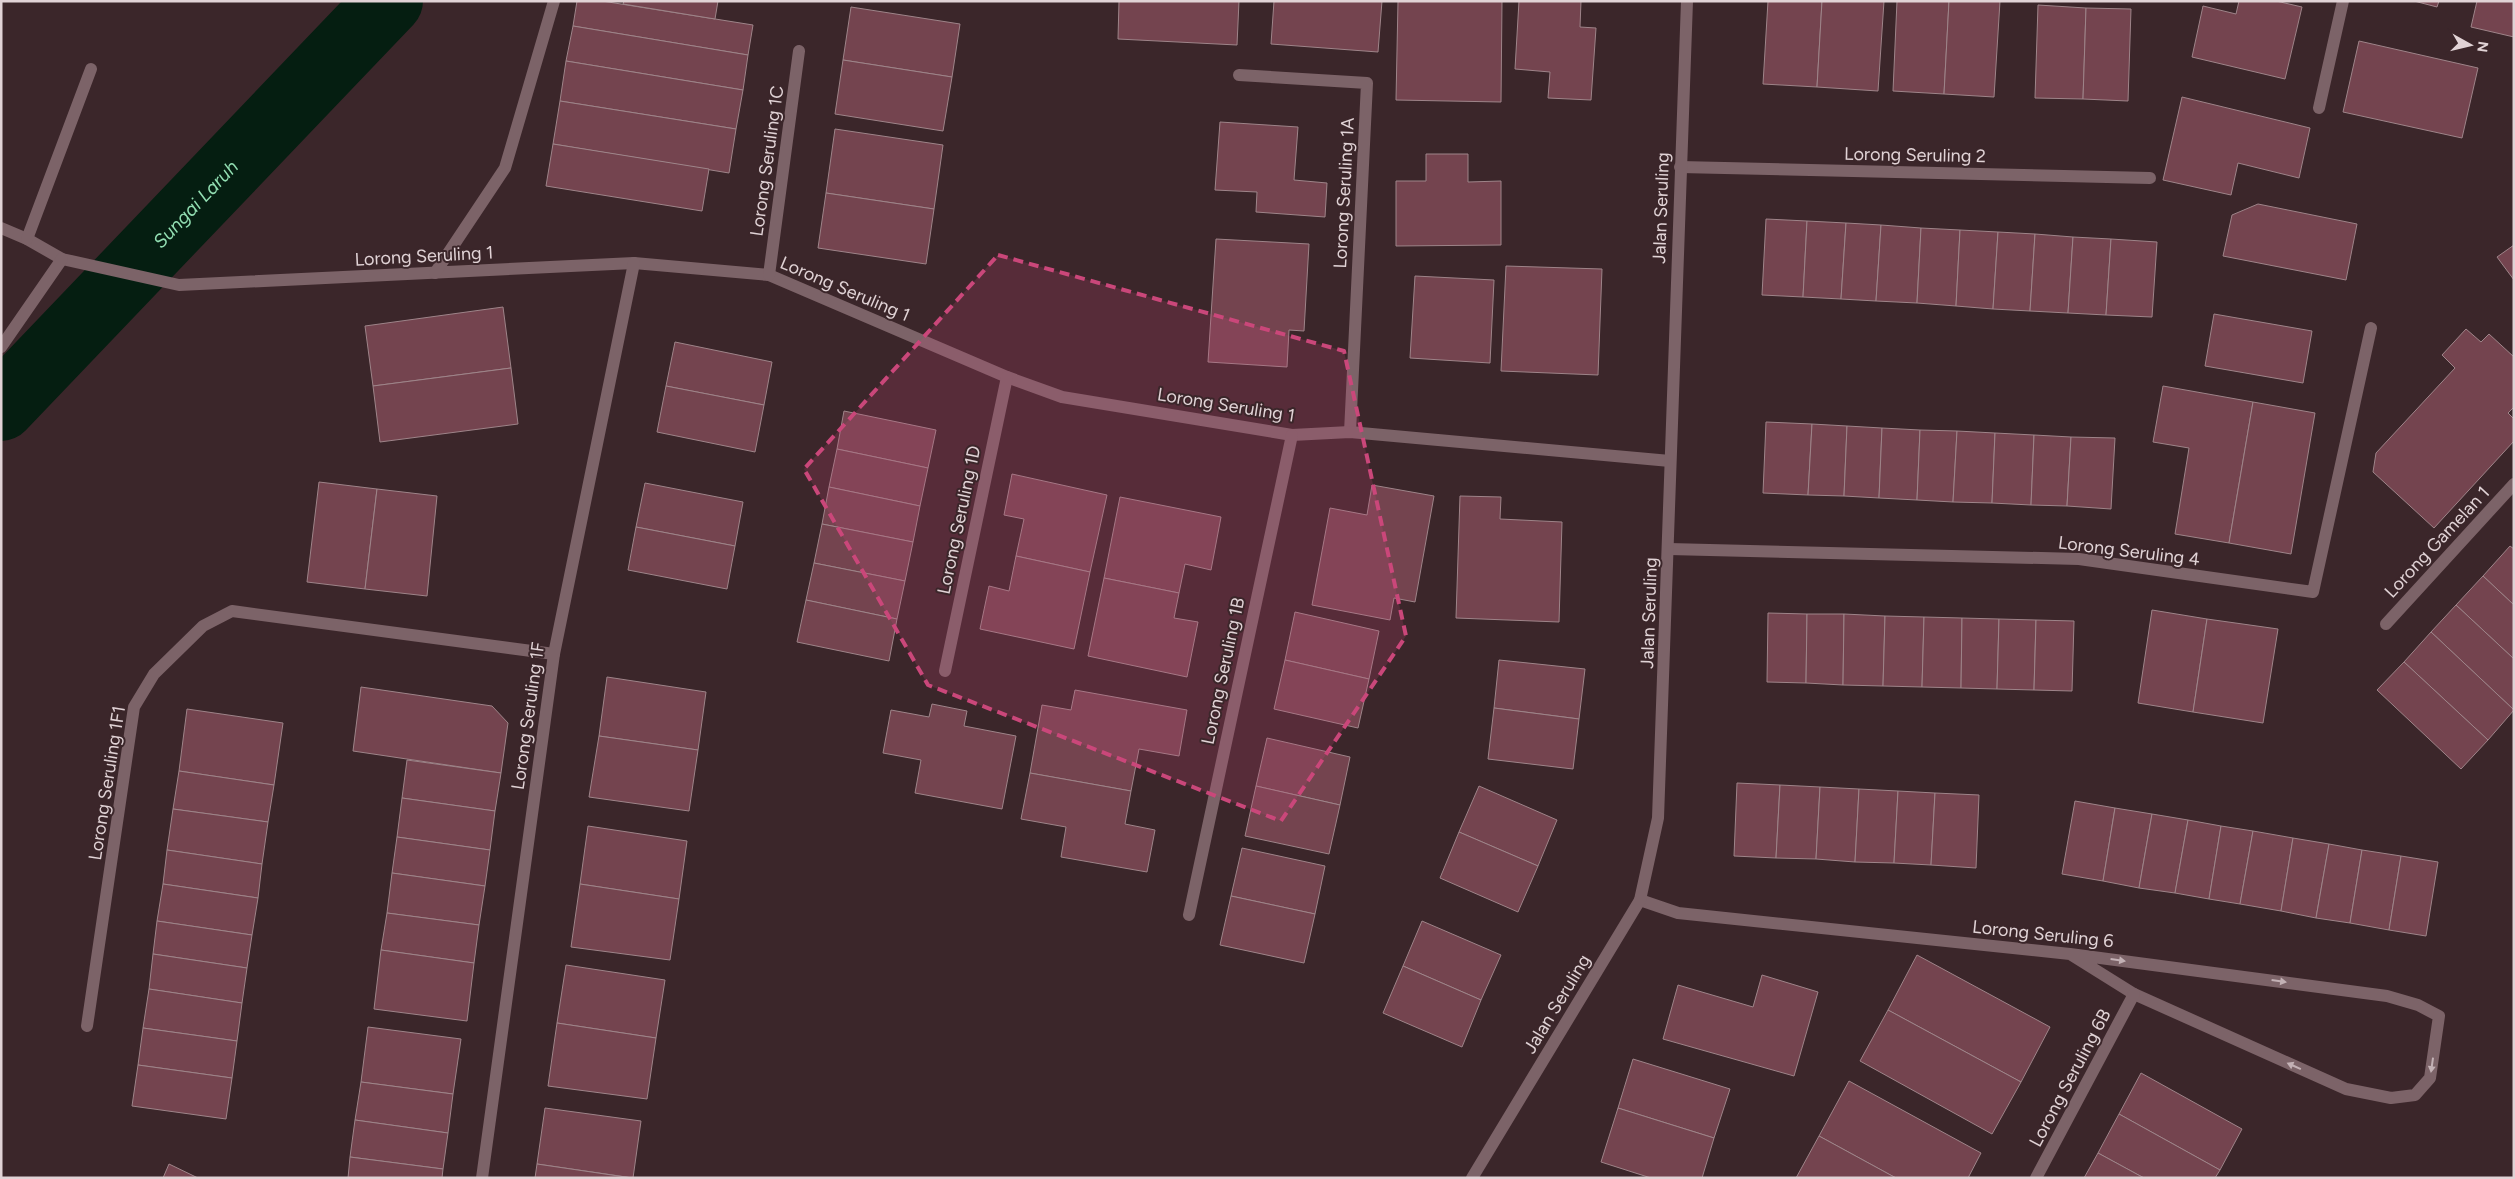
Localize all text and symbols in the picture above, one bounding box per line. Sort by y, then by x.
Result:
north arrow [2445,20,2495,70]
text: N [2473,40,2492,53]
street label: Lorong Seruling 1C [746,84,788,238]
street label: Lorong Seruling 1A [1329,117,1359,269]
street label: Lorong Seruling 2 [1844,143,1986,167]
street label: Jalan Seruling [1648,152,1674,264]
water label: Sungai Laruh [148,155,243,253]
street label: Lorong Seruling 1 [354,241,494,271]
street label: Lorong Seruling 1 [777,252,913,326]
street label: Lorong Seruling 1 [1156,383,1296,427]
street label: Lorong Seruling 1D [933,444,985,596]
street label: Lorong Gamelan 1 [2380,482,2494,602]
street label: Lorong Seruling 4 [2057,531,2201,571]
street label: Jalan Seruling [1636,557,1662,669]
street label: Lorong Seruling 1B [1197,595,1249,747]
street label: Lorong Seruling 1F [507,641,549,791]
street label: Lorong Seruling 1F1 [84,704,130,862]
street label: Lorong Seruling 6 [1971,916,2115,952]
street label: Jalan Seruling [1519,950,1595,1058]
one-way arrow [2110,956,2126,964]
one-way arrow [2271,978,2287,986]
street label: Lorong Seruling 6B [2024,1005,2116,1151]
one-way arrow [2428,1057,2436,1073]
one-way arrow [2287,1061,2301,1069]

